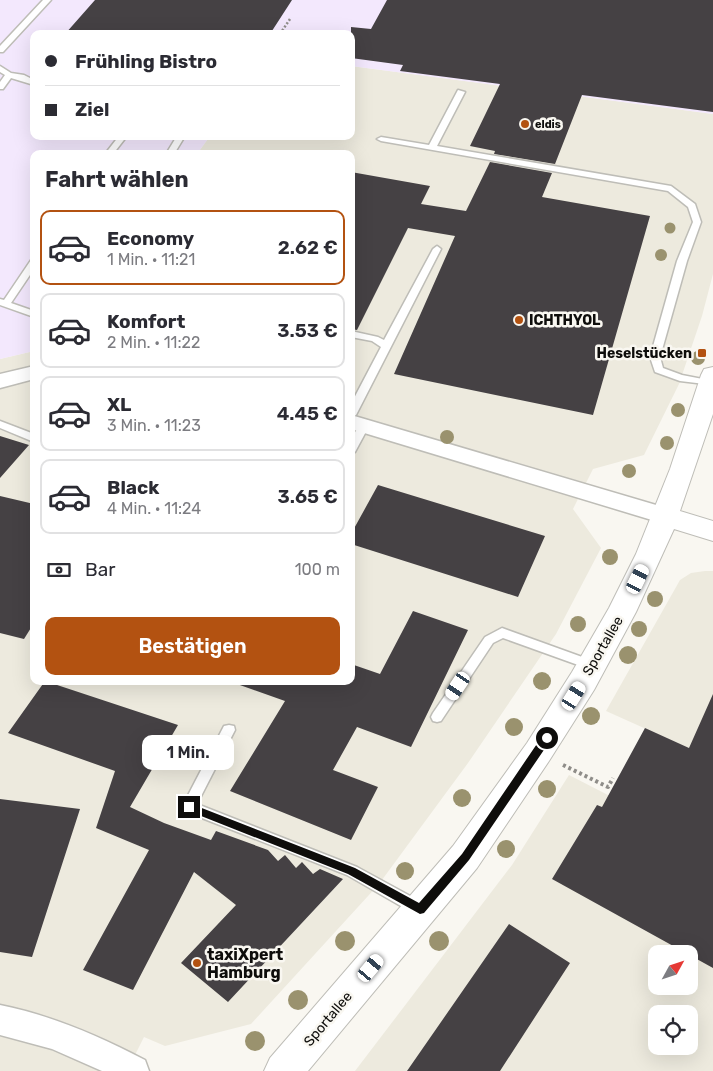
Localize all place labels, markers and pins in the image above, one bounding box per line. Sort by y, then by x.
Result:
marker: eldis [519,118,531,130]
place label: eldis [535,118,561,131]
place label: ICHTHYOL [529,312,601,329]
marker: ICHTHYOL [513,314,525,326]
place label: Heselstücken [597,345,692,362]
marker: Heselstücken [696,347,708,359]
place label: taxiXpert Hamburg [207,945,284,982]
marker: taxiXpert Hamburg [191,957,203,969]

